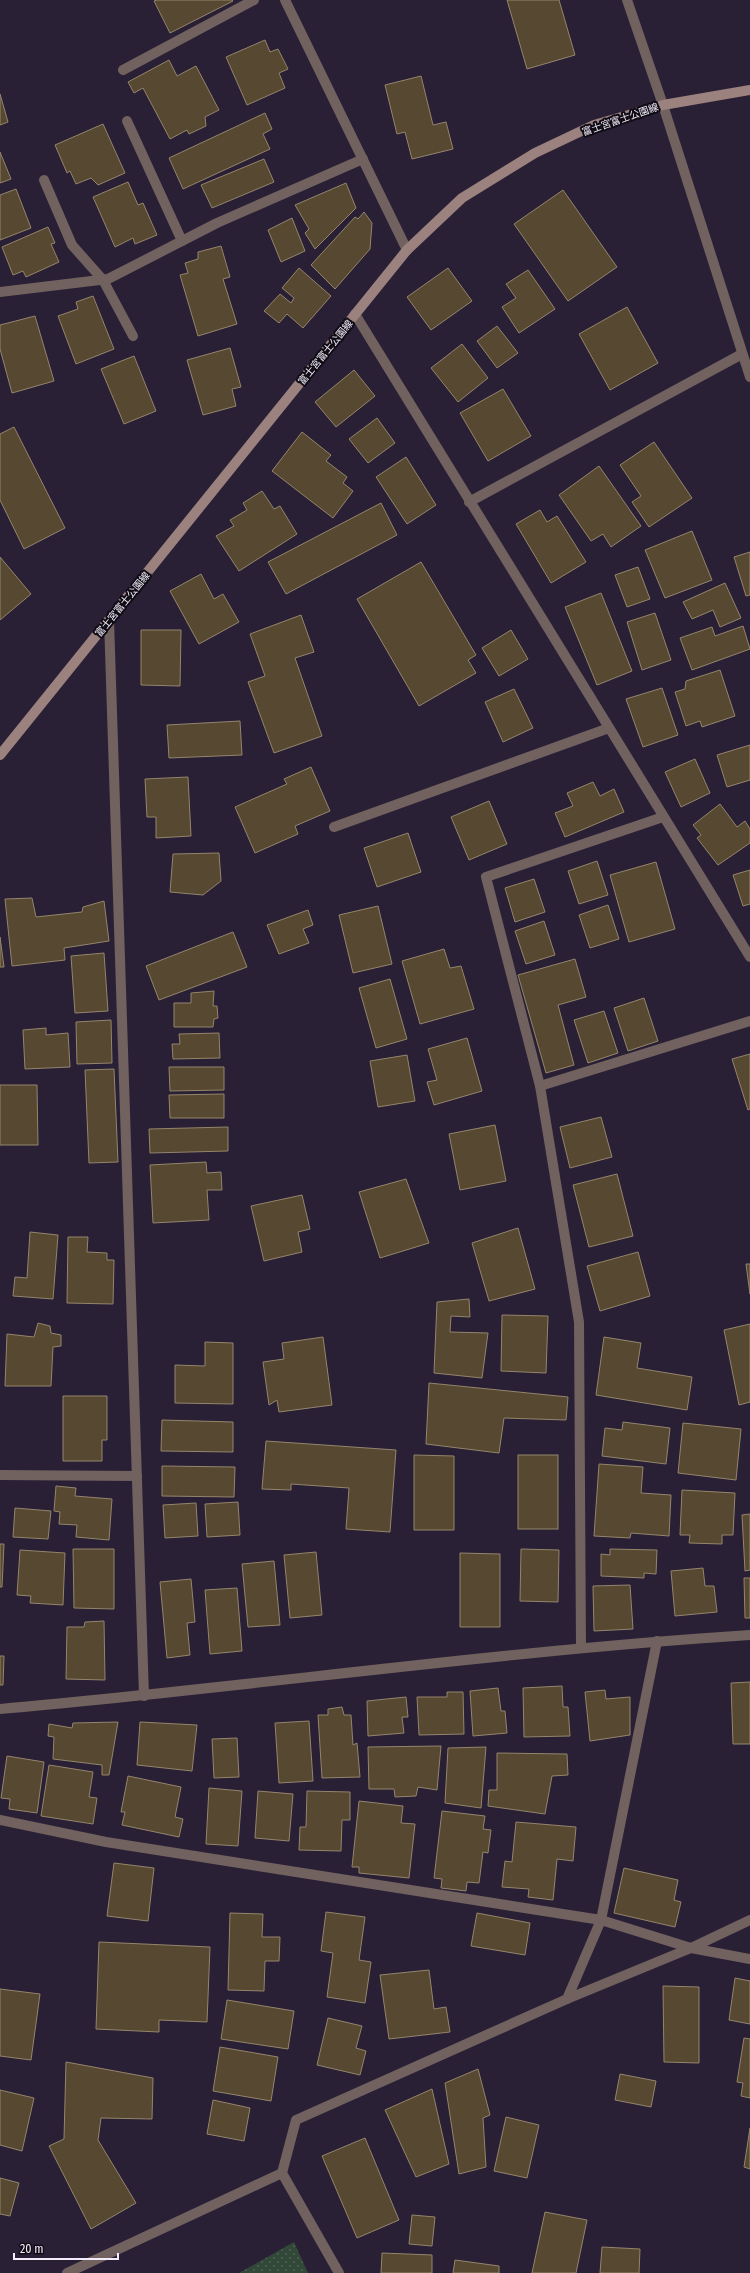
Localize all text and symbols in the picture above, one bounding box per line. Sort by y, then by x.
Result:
street label: 富士宮富士公園線 [581,101,660,139]
street label: 富士宮富士公園線 [296,318,356,387]
street label: 富士宮富士公園線 [93,570,153,639]
scale bar [14,2235,118,2261]
text: 20 m [20,2242,44,2256]

